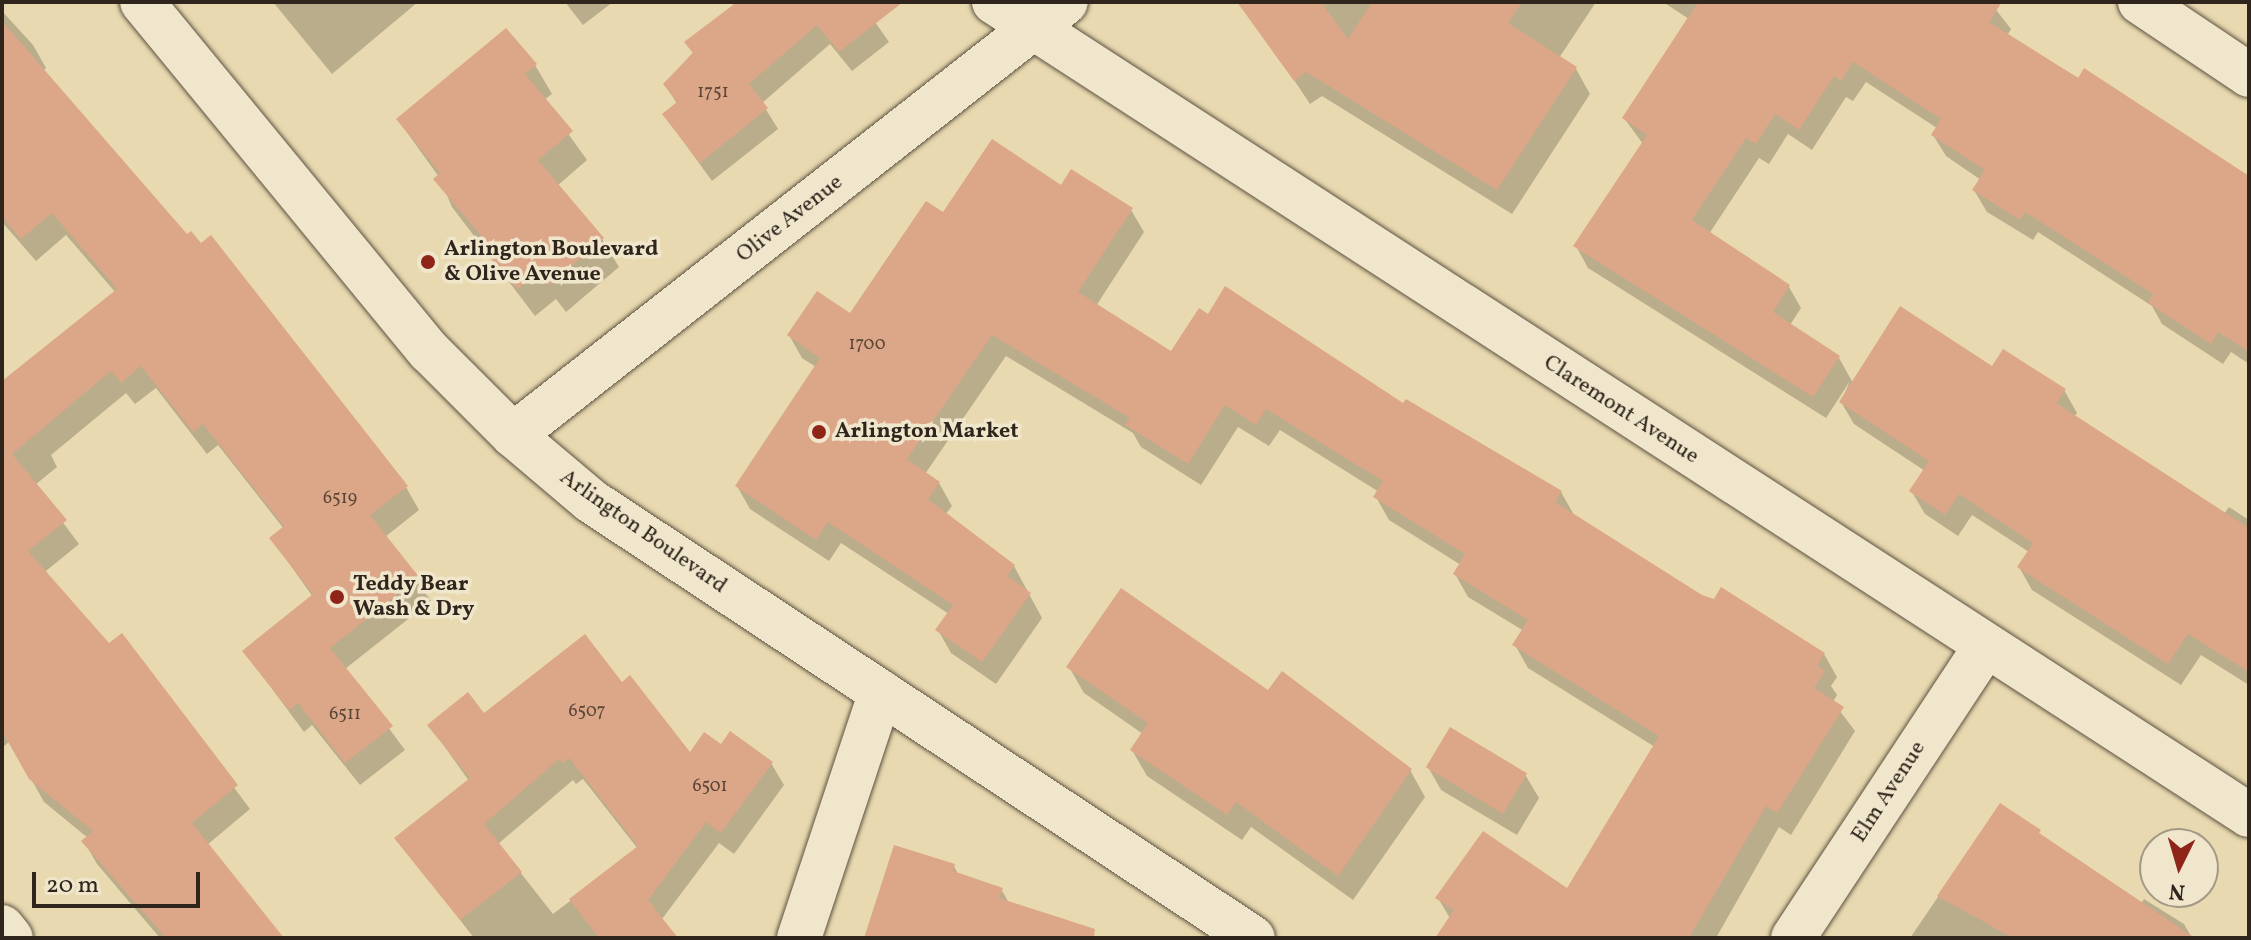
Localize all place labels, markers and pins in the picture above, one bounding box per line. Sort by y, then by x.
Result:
place label: Arlington Boulevard & Olive Avenue [444,236,658,288]
marker: Arlington Boulevard & Olive Avenue [419,253,437,271]
place label: Arlington Market [835,419,1019,445]
marker: Arlington Market [810,423,828,441]
place label: Teddy Bear Wash & Dry [353,571,474,622]
marker: Teddy Bear Wash & Dry [328,588,346,606]

